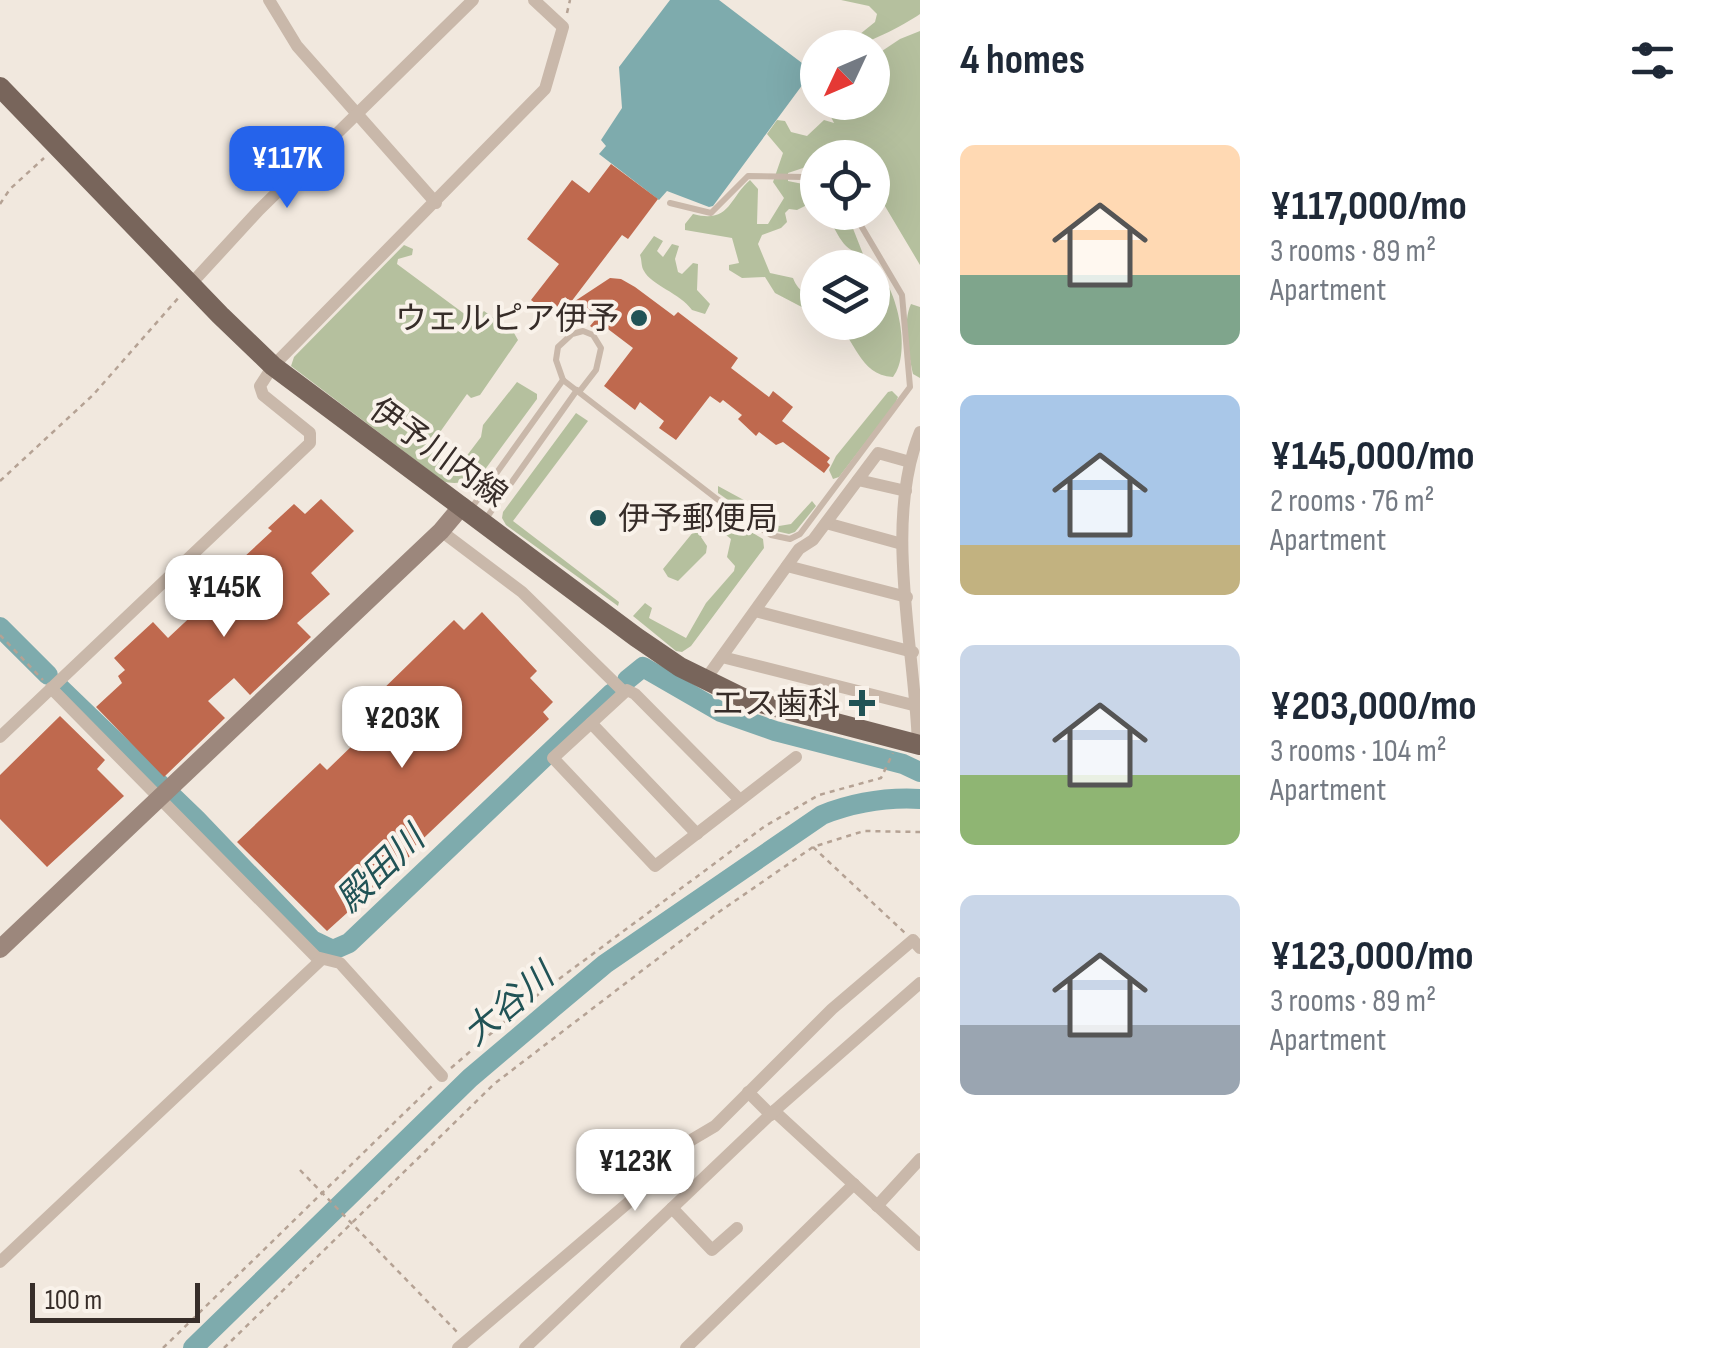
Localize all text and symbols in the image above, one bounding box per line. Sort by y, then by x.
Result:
north arrow [800,30,890,120]
map controls [800,30,890,340]
icon: filters [1625,33,1680,88]
text: 4 homes [960,35,1085,86]
pin: ¥117K [217,126,357,211]
text: ¥117K [251,139,323,178]
button: locate [800,140,890,230]
text: ¥117,000/mo [1270,181,1467,232]
icon: home [1040,185,1160,305]
text: 3 rooms · 89 m² [1270,232,1436,271]
button: layers [800,250,890,340]
text: Apartment [1270,271,1386,310]
place label: ウェルピア伊予 [395,300,619,339]
marker: ウェルピア伊予 [628,307,650,329]
street label: 伊予川内線 [362,390,514,516]
text: ¥145,000/mo [1270,431,1475,482]
icon: home [1040,435,1160,555]
text: 2 rooms · 76 m² [1270,482,1434,521]
place label: 伊予郵便局 [618,500,778,539]
marker: 伊予郵便局 [587,507,609,529]
text: Apartment [1270,521,1386,560]
pin: ¥145K [154,555,294,640]
text: ¥145K [187,568,261,607]
text: ¥203,000/mo [1270,681,1477,732]
place label: エス歯科 [712,685,840,724]
icon: home [1040,685,1160,805]
pin: ¥203K [332,686,472,771]
marker: エス歯科 [849,690,875,716]
text: ¥203K [364,699,440,738]
text: 3 rooms · 104 m² [1270,732,1447,771]
text: Apartment [1270,771,1386,810]
water label: 殿田川 [328,815,437,922]
text: ¥123,000/mo [1270,931,1474,982]
icon: home [1040,935,1160,1055]
water label: 大谷川 [455,952,566,1055]
text: 3 rooms · 89 m² [1270,982,1436,1021]
text: Apartment [1270,1021,1386,1060]
pin: ¥123K [565,1129,705,1214]
text: ¥123K [598,1142,672,1181]
scale bar [30,1278,200,1322]
text: 100 m [45,1284,102,1317]

